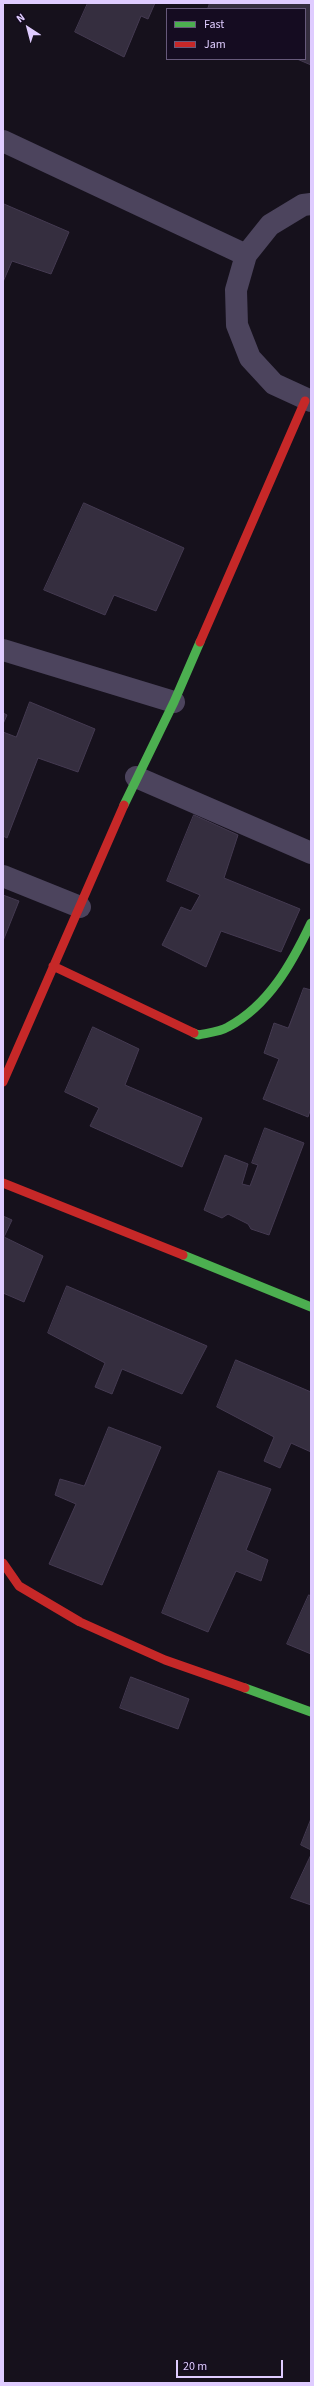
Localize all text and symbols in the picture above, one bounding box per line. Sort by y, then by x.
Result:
north arrow [8,8,48,48]
legend [166,8,306,60]
text: N [13,10,28,26]
text: Fast [204,16,224,33]
text: Jam [204,36,226,53]
scale bar [178,2352,285,2378]
text: 20 m [183,2358,207,2375]

